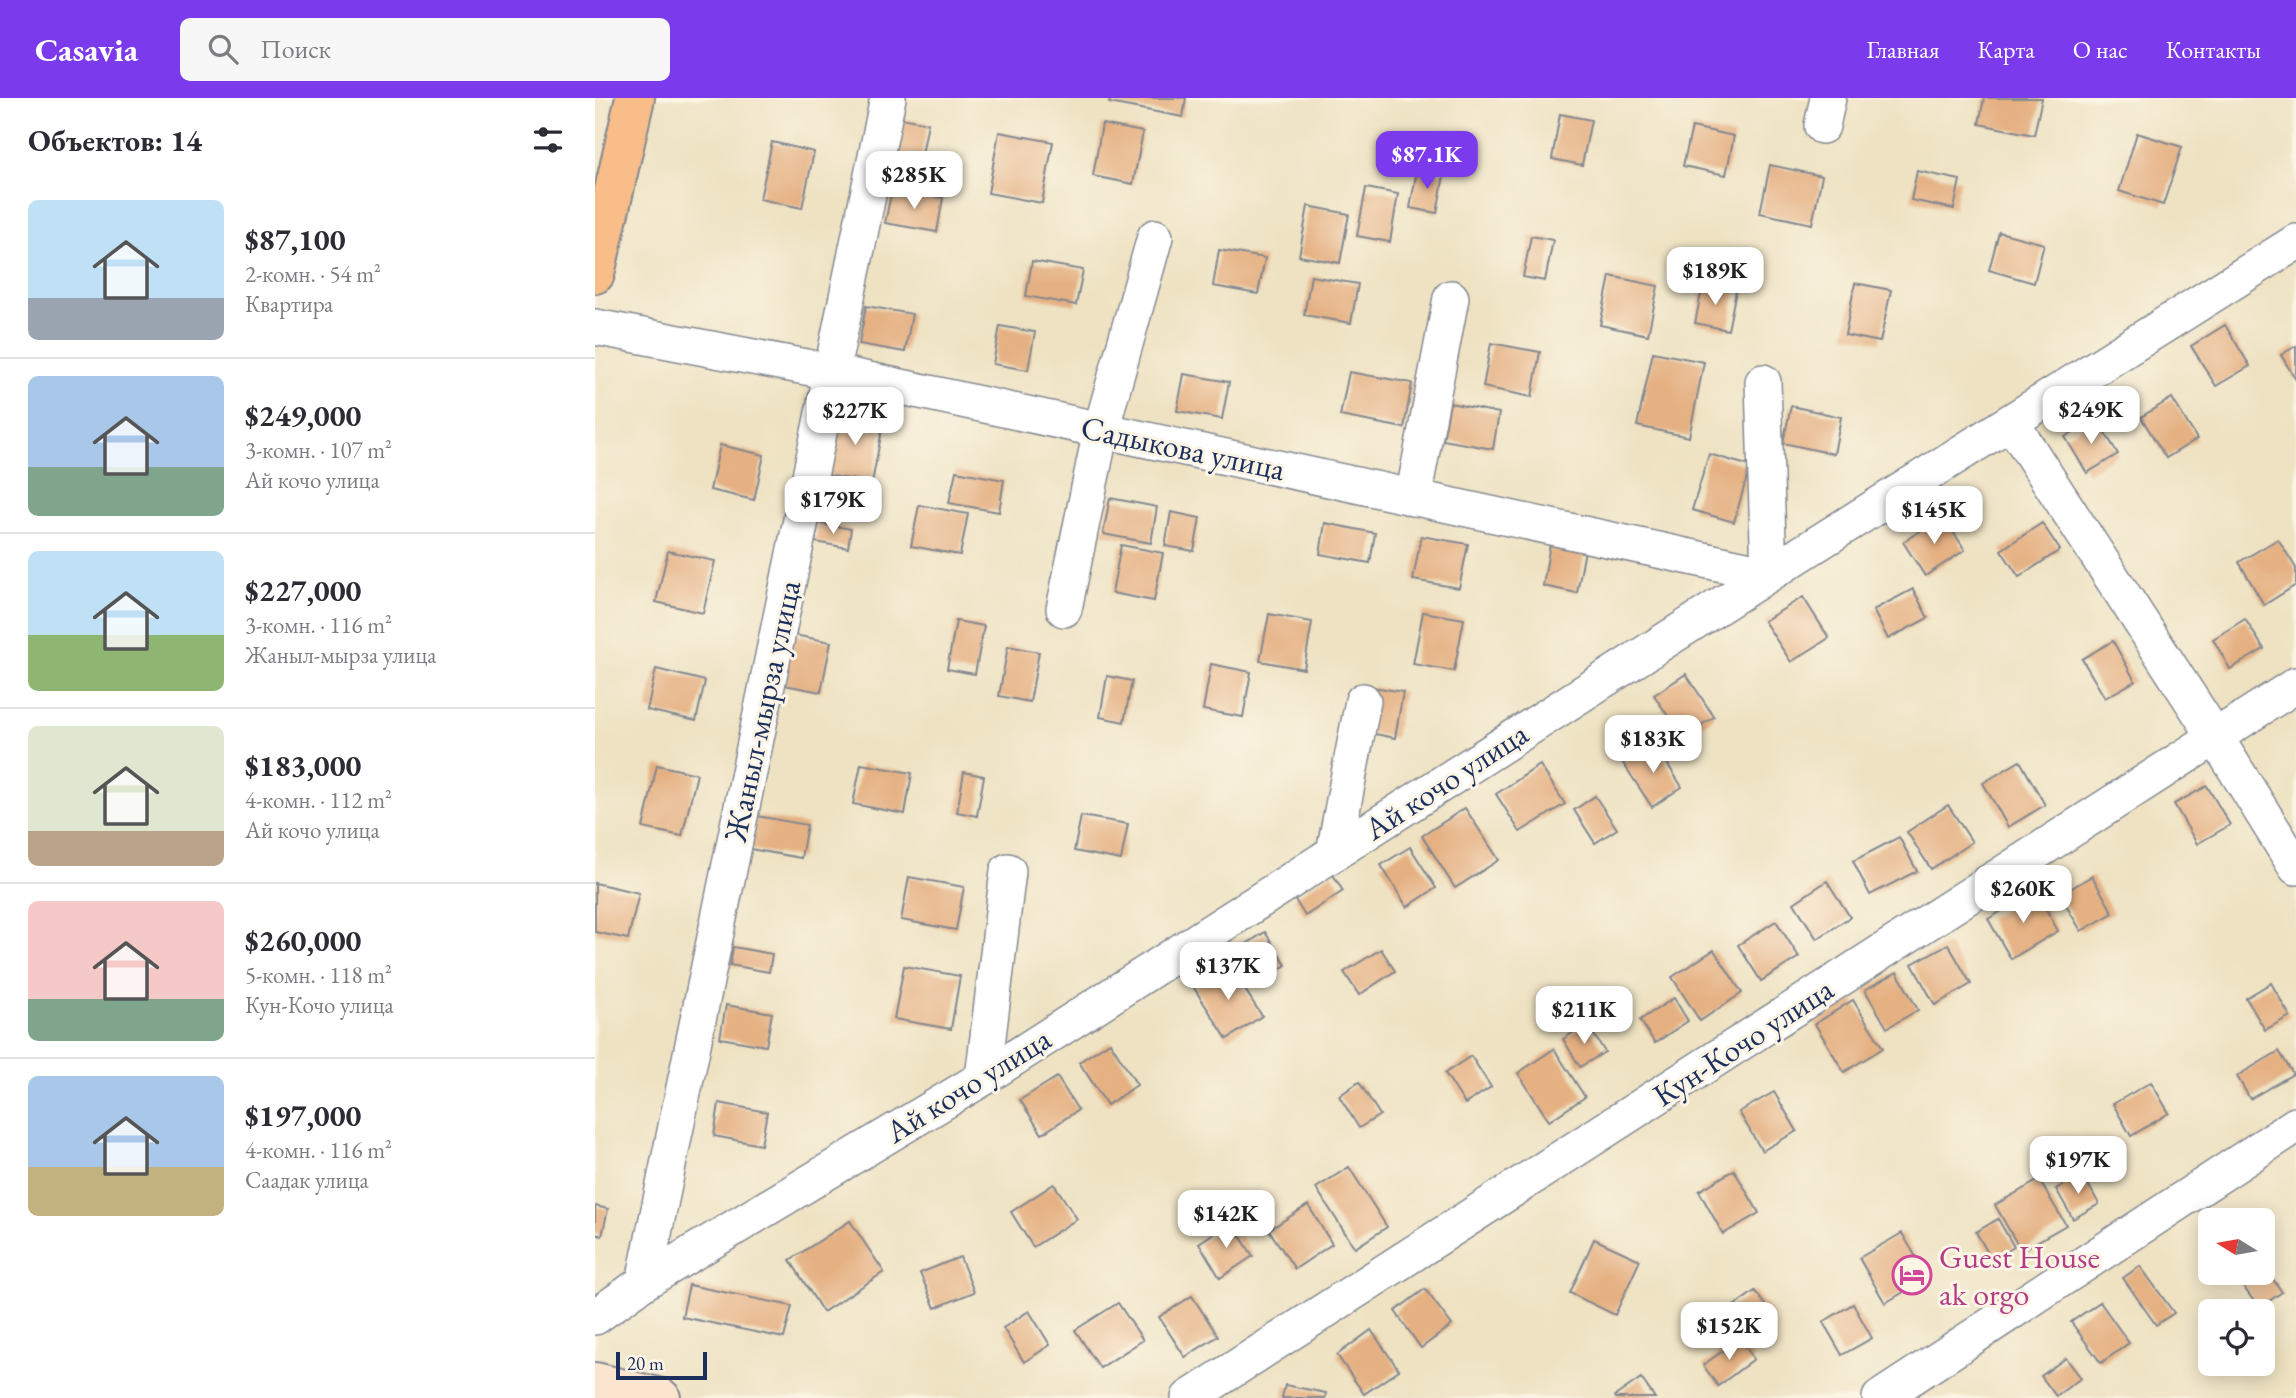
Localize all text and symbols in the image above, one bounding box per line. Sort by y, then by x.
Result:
search box [180,18,670,81]
text: Casavia [35,28,138,71]
icon: search [204,30,242,68]
text: Поиск [260,32,331,66]
text: Главная [1866,34,1940,65]
text: Карта [1978,34,2035,65]
text: О нас [2073,34,2128,65]
text: Контакты [2166,34,2261,65]
text: Объектов: 14 [28,121,202,160]
icon: filters [529,121,567,159]
pin: $87.1K [1370,132,1484,191]
text: $87.1K [1392,139,1462,169]
pin: $285K [865,152,963,211]
text: $285K [882,159,946,189]
text: $87,100 [245,220,346,259]
icon: home [84,228,168,312]
pin: $189K [1666,248,1764,307]
text: $189K [1683,255,1747,285]
text: 2-комн. · 54 m² [245,259,381,289]
text: Квартира [245,289,333,319]
pin: $249K [2042,386,2140,446]
pin: $227K [806,388,904,447]
text: $249K [2059,394,2123,424]
text: $227K [823,395,887,425]
text: $249,000 [245,396,361,435]
icon: home [84,404,168,488]
street label: Садыкова улица [1077,406,1289,490]
text: 3-комн. · 107 m² [245,435,392,465]
text: Ай кочо улица [245,465,380,495]
pin: $179K [784,476,882,536]
text: $179K [801,484,865,514]
pin: $145K [1885,486,1983,546]
text: $145K [1902,494,1966,524]
text: $227,000 [245,571,361,610]
street label: Жаныл-мырза улица [714,576,810,847]
icon: home [84,579,168,663]
text: 3-комн. · 116 m² [245,610,392,640]
text: Жаныл-мырза улица [245,640,436,670]
street label: Ай кочо улица [1355,712,1536,850]
pin: $183K [1604,716,1702,775]
text: $183K [1621,723,1685,753]
text: $183,000 [245,746,361,785]
icon: home [84,754,168,838]
text: 4-комн. · 112 m² [245,785,392,815]
text: Ай кочо улица [245,815,380,845]
pin: $260K [1974,866,2072,925]
text: $260K [1991,873,2055,903]
text: $260,000 [245,921,361,960]
icon: home [84,929,168,1013]
pin: $137K [1179,942,1277,1002]
text: $137K [1196,950,1260,980]
text: 5-комн. · 118 m² [245,960,392,990]
street label: Кун-Кочо улица [1645,968,1841,1116]
pin: $211K [1535,986,1633,1046]
text: Кун-Кочо улица [245,990,394,1020]
text: $211K [1552,994,1616,1024]
street label: Ай кочо улица [877,1017,1059,1153]
text: $197,000 [245,1096,361,1135]
icon: home [84,1104,168,1188]
text: 4-комн. · 116 m² [245,1135,392,1165]
pin: $197K [2029,1136,2127,1196]
text: $197K [2046,1144,2110,1174]
text: Саадак улица [245,1165,369,1195]
pin: $142K [1177,1190,1275,1250]
text: $142K [1194,1198,1258,1228]
north arrow [2198,1208,2275,1284]
map controls [2198,1208,2275,1376]
place label: Guest House ak orgo [1939,1236,2100,1315]
hotel icon: Guest House ak orgo [1891,1254,1933,1296]
button: locate [2198,1299,2275,1376]
pin: $152K [1680,1302,1778,1362]
text: $152K [1697,1310,1761,1340]
scale bar [616,1349,707,1381]
text: 20 m [627,1351,664,1376]

